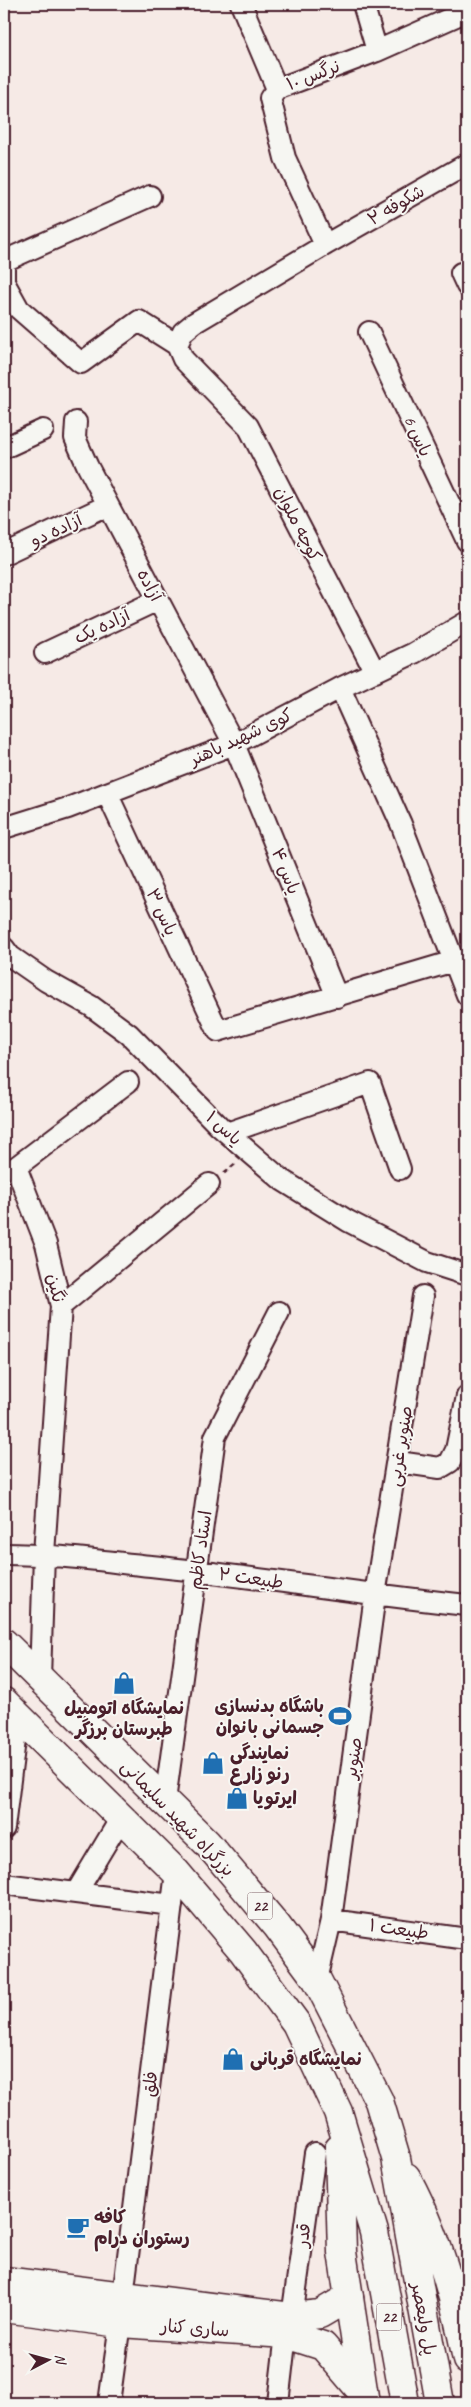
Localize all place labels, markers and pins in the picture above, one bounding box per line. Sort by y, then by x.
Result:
shop icon: نمایشگاه اتومبیل طبرستان برزگر [111,1670,137,1696]
place label: باشگاه بدنسازی جسمانی بانوان [214,1695,324,1739]
place label: نمایشگاه اتومبیل طبرستان برزگر [64,1697,184,1740]
sports icon: باشگاه بدنسازی جسمانی بانوان [327,1703,353,1729]
place label: نمایندگی رنو زارع [230,1742,290,1786]
shop icon: نمایندگی رنو زارع [200,1750,226,1776]
shop icon: ایرتویا [224,1785,250,1811]
place label: ایرتویا [253,1787,297,1810]
shop icon: نمایشگاه قربانی [220,2046,246,2072]
place label: نمایشگاه قربانی [250,2048,362,2071]
place label: کافه رستوران درام [94,2206,190,2252]
cafe icon: کافه رستوران درام [65,2214,91,2240]

